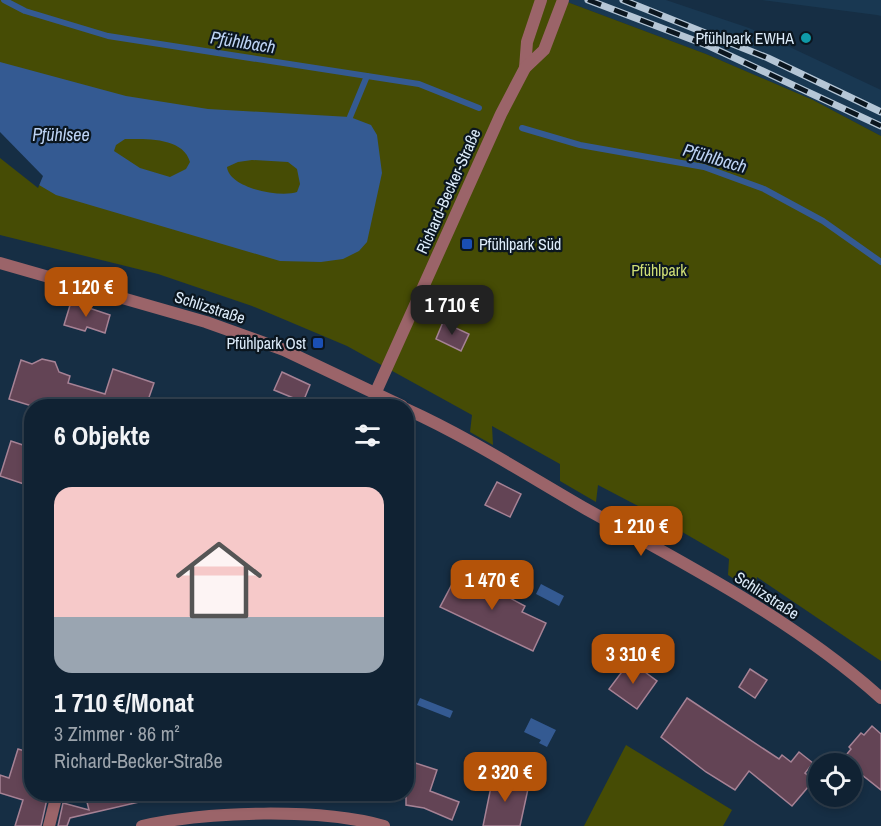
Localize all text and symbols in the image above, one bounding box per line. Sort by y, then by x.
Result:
water label: Pfühlbach [209,25,277,59]
place label: Pfühlpark EWHA [696,27,794,49]
marker: Pfühlpark EWHA [799,31,813,45]
water label: Pfühlsee [32,122,90,147]
street label: Richard-Becker-Straße [411,125,485,257]
water label: Pfühlbach [680,137,750,179]
place label: Pfühlpark Süd [479,233,561,255]
marker: Pfühlpark Süd [460,237,474,251]
park label: Pfühlpark [631,259,687,281]
pin: 1 120 € [31,267,141,318]
text: 1 120 € [59,273,113,300]
street label: Schlizstraße [172,285,248,329]
pin: 1 710 € [397,285,507,336]
text: 1 710 € [425,291,479,318]
place label: Pfühlpark Ost [227,332,306,354]
marker: Pfühlpark Ost [311,336,325,350]
text: 6 Objekte [54,418,150,453]
icon: filters [351,419,384,452]
pin: 1 210 € [586,506,696,557]
text: 1 210 € [614,512,668,539]
icon: home [165,526,273,634]
pin: 1 470 € [437,560,547,611]
text: 1 470 € [465,566,519,593]
street label: Schlizstraße [730,566,804,624]
pin: 3 310 € [578,634,688,685]
text: 3 310 € [606,640,660,667]
text: 1 710 €/Monat [54,685,194,720]
text: 3 Zimmer · 86 m² [54,720,180,747]
text: Richard-Becker-Straße [54,747,223,774]
pin: 2 320 € [450,752,560,803]
map controls [808,753,862,807]
button: locate [808,753,862,807]
text: 2 320 € [478,758,532,785]

